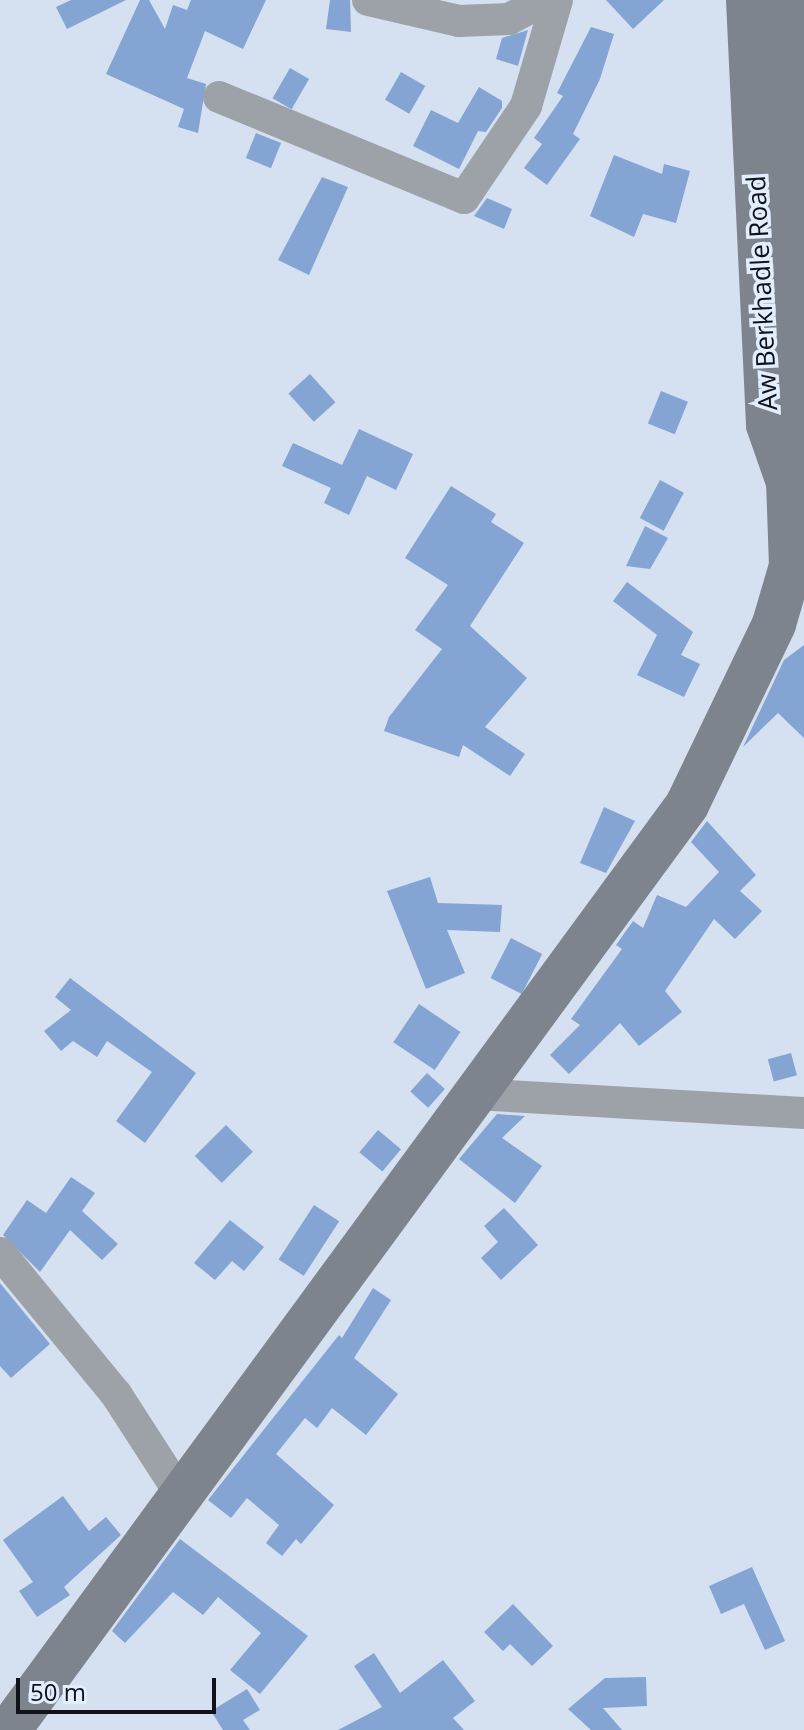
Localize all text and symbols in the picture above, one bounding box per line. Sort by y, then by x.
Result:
street label: Aw Berkhadle Road [740,175,784,411]
scale bar [20,1662,220,1712]
text: 50 m [30,1675,86,1708]

